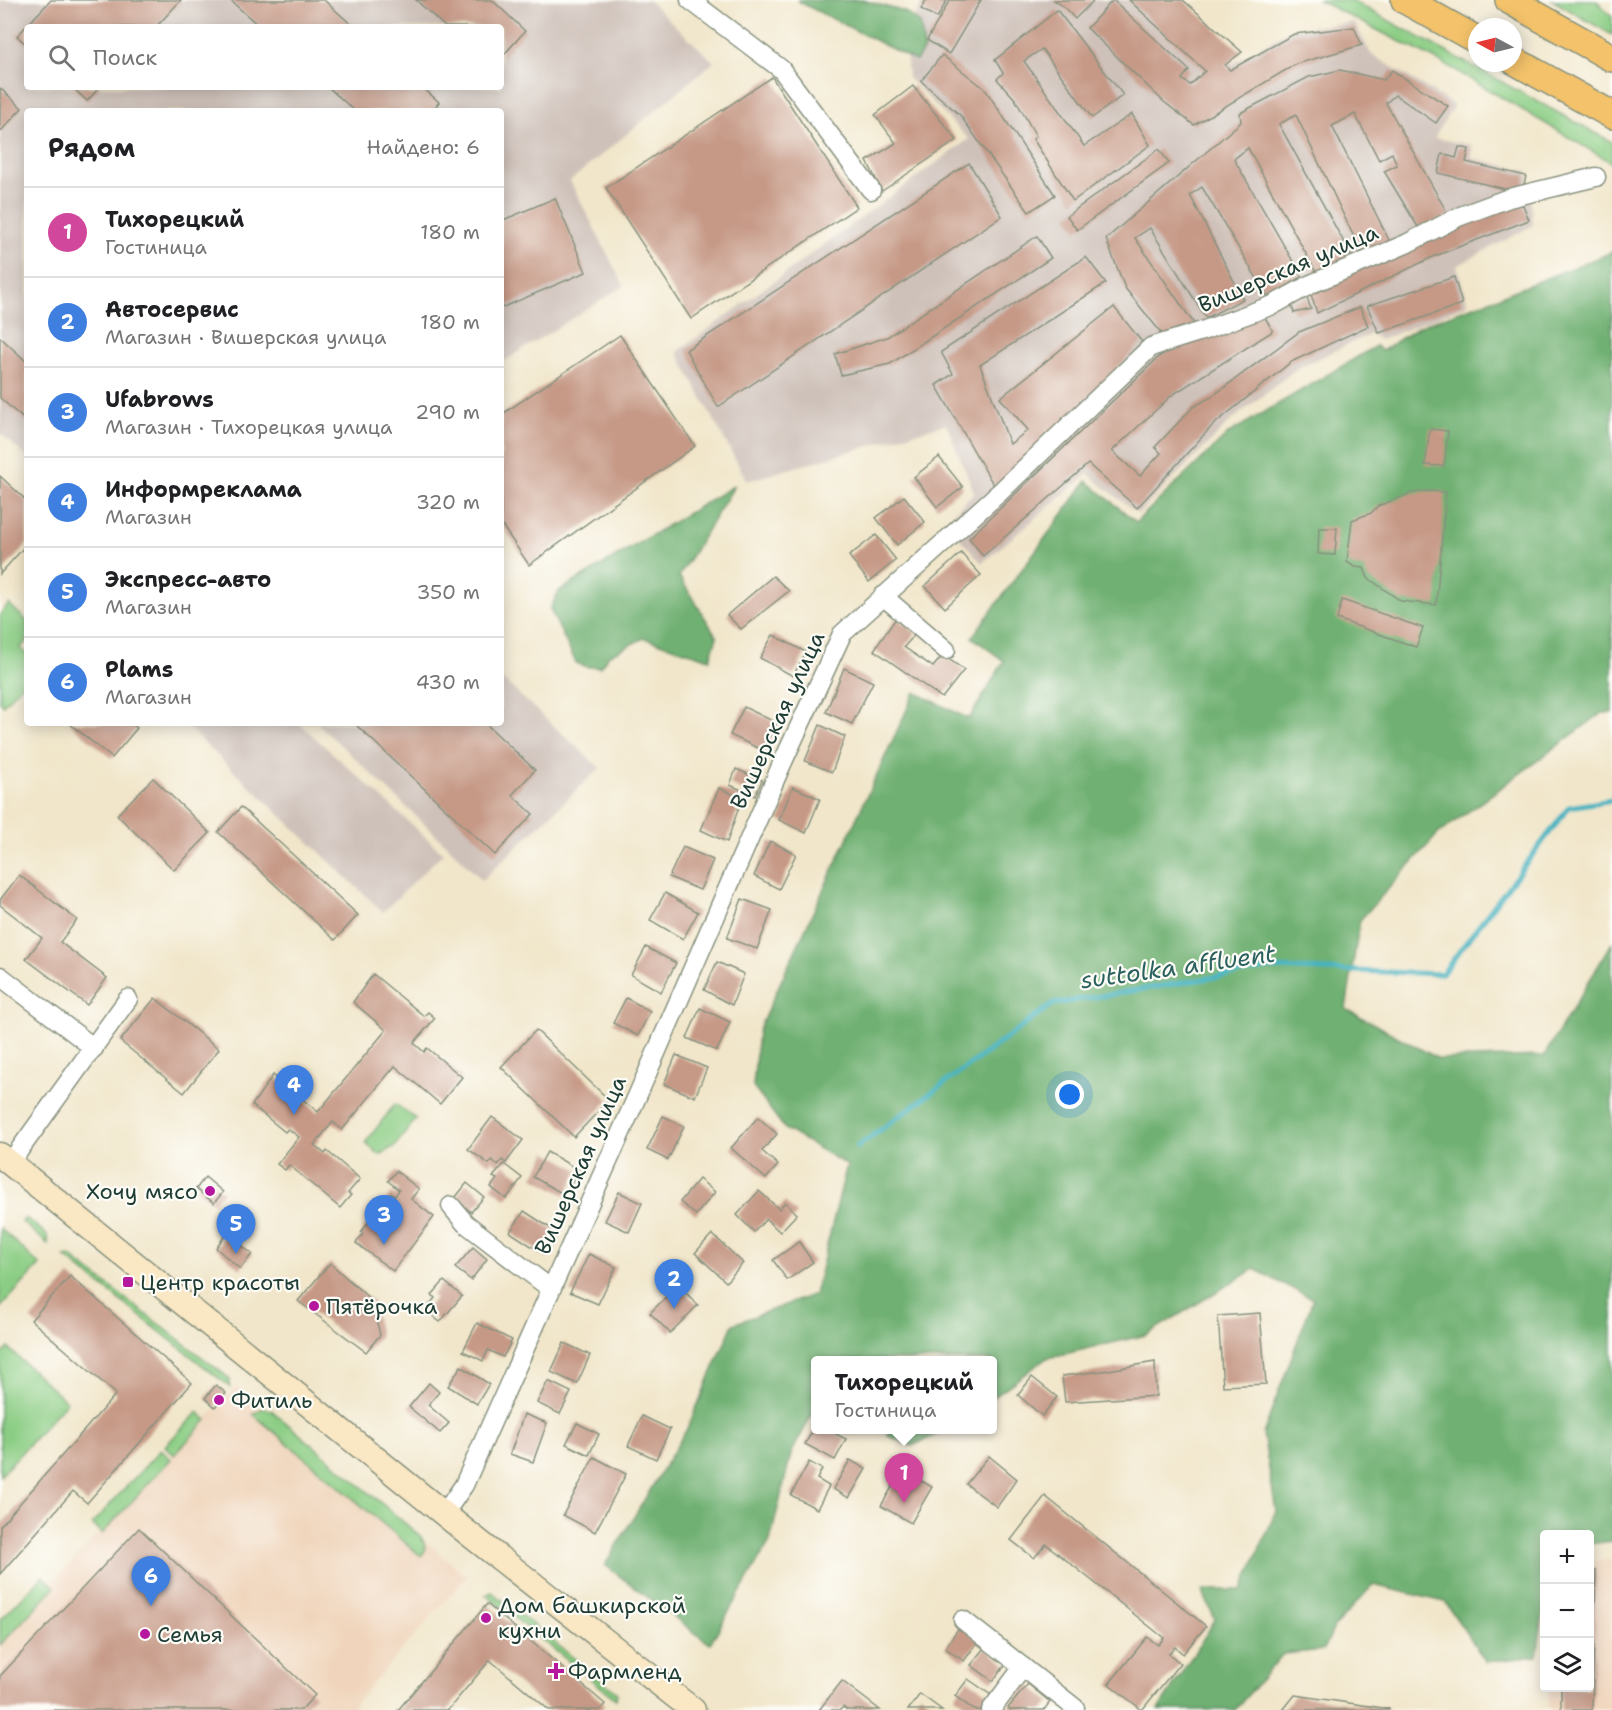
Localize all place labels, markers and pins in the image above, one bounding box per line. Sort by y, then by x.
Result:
pin: 4 [274,1066,314,1115]
place label: Хочу мясо [86,1177,198,1206]
marker: Хочу мясо [203,1184,217,1198]
pin: 3 [364,1196,404,1245]
pin: 5 [216,1204,256,1254]
pin: 2 [654,1260,694,1309]
place label: Центр красоты [140,1268,300,1297]
marker: Центр красоты [121,1275,135,1289]
place label: Пятёрочка [326,1292,438,1321]
marker: Пятёрочка [307,1299,321,1313]
place label: Фитиль [231,1386,312,1415]
marker: Фитиль [212,1393,226,1407]
pin: 1 [884,1454,924,1503]
pin: 6 [132,1556,170,1606]
place label: Дом башкирской кухни [498,1591,686,1645]
marker: Дом башкирской кухни [479,1611,493,1625]
place label: Семья [157,1620,223,1649]
marker: Семья [138,1627,152,1641]
place label: Фармленд [568,1657,682,1686]
marker: Фармленд [549,1664,563,1678]

